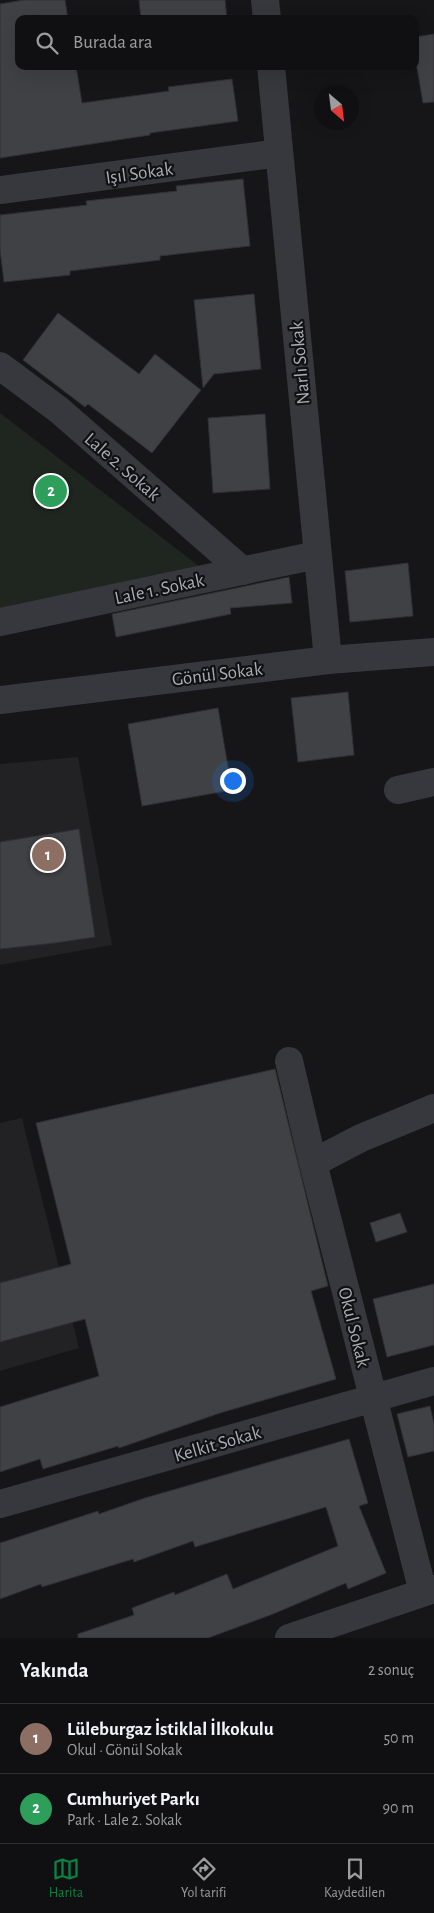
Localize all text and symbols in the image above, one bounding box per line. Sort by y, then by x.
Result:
search box [15,15,419,70]
icon: search [33,29,61,57]
text: Burada ara [73,33,152,52]
north arrow [314,85,359,130]
street label: Işıl Sokak [104,159,174,188]
street label: Narlı Sokak [287,320,314,405]
street label: Lale 2. Sokak [81,429,164,505]
pin: 2 [35,472,67,510]
street label: Lale 1. Sokak [113,571,206,608]
street label: Gönül Sokak [171,659,264,689]
your location [220,768,246,794]
pin: 1 [32,836,64,874]
street label: Okul Sokak [334,1285,373,1370]
street label: Kelkit Sokak [172,1423,263,1466]
text: Yakında [20,1660,89,1681]
text: 2 sonuç [368,1662,414,1678]
text: Lüleburgaz İstiklal İlkokulu [67,1720,274,1739]
text: 1 [33,1730,39,1746]
text: 50 m [383,1730,414,1746]
text: Okul · Gönül Sokak [67,1742,182,1758]
text: Cumhuriyet Parkı [67,1790,200,1809]
text: 2 [32,1800,40,1816]
text: 90 m [383,1800,414,1816]
text: Park · Lale 2. Sokak [67,1812,182,1828]
tab: Harita [49,1855,83,1902]
tab: Yol tarifi [181,1855,226,1902]
tab: Kaydedilen [324,1855,385,1902]

